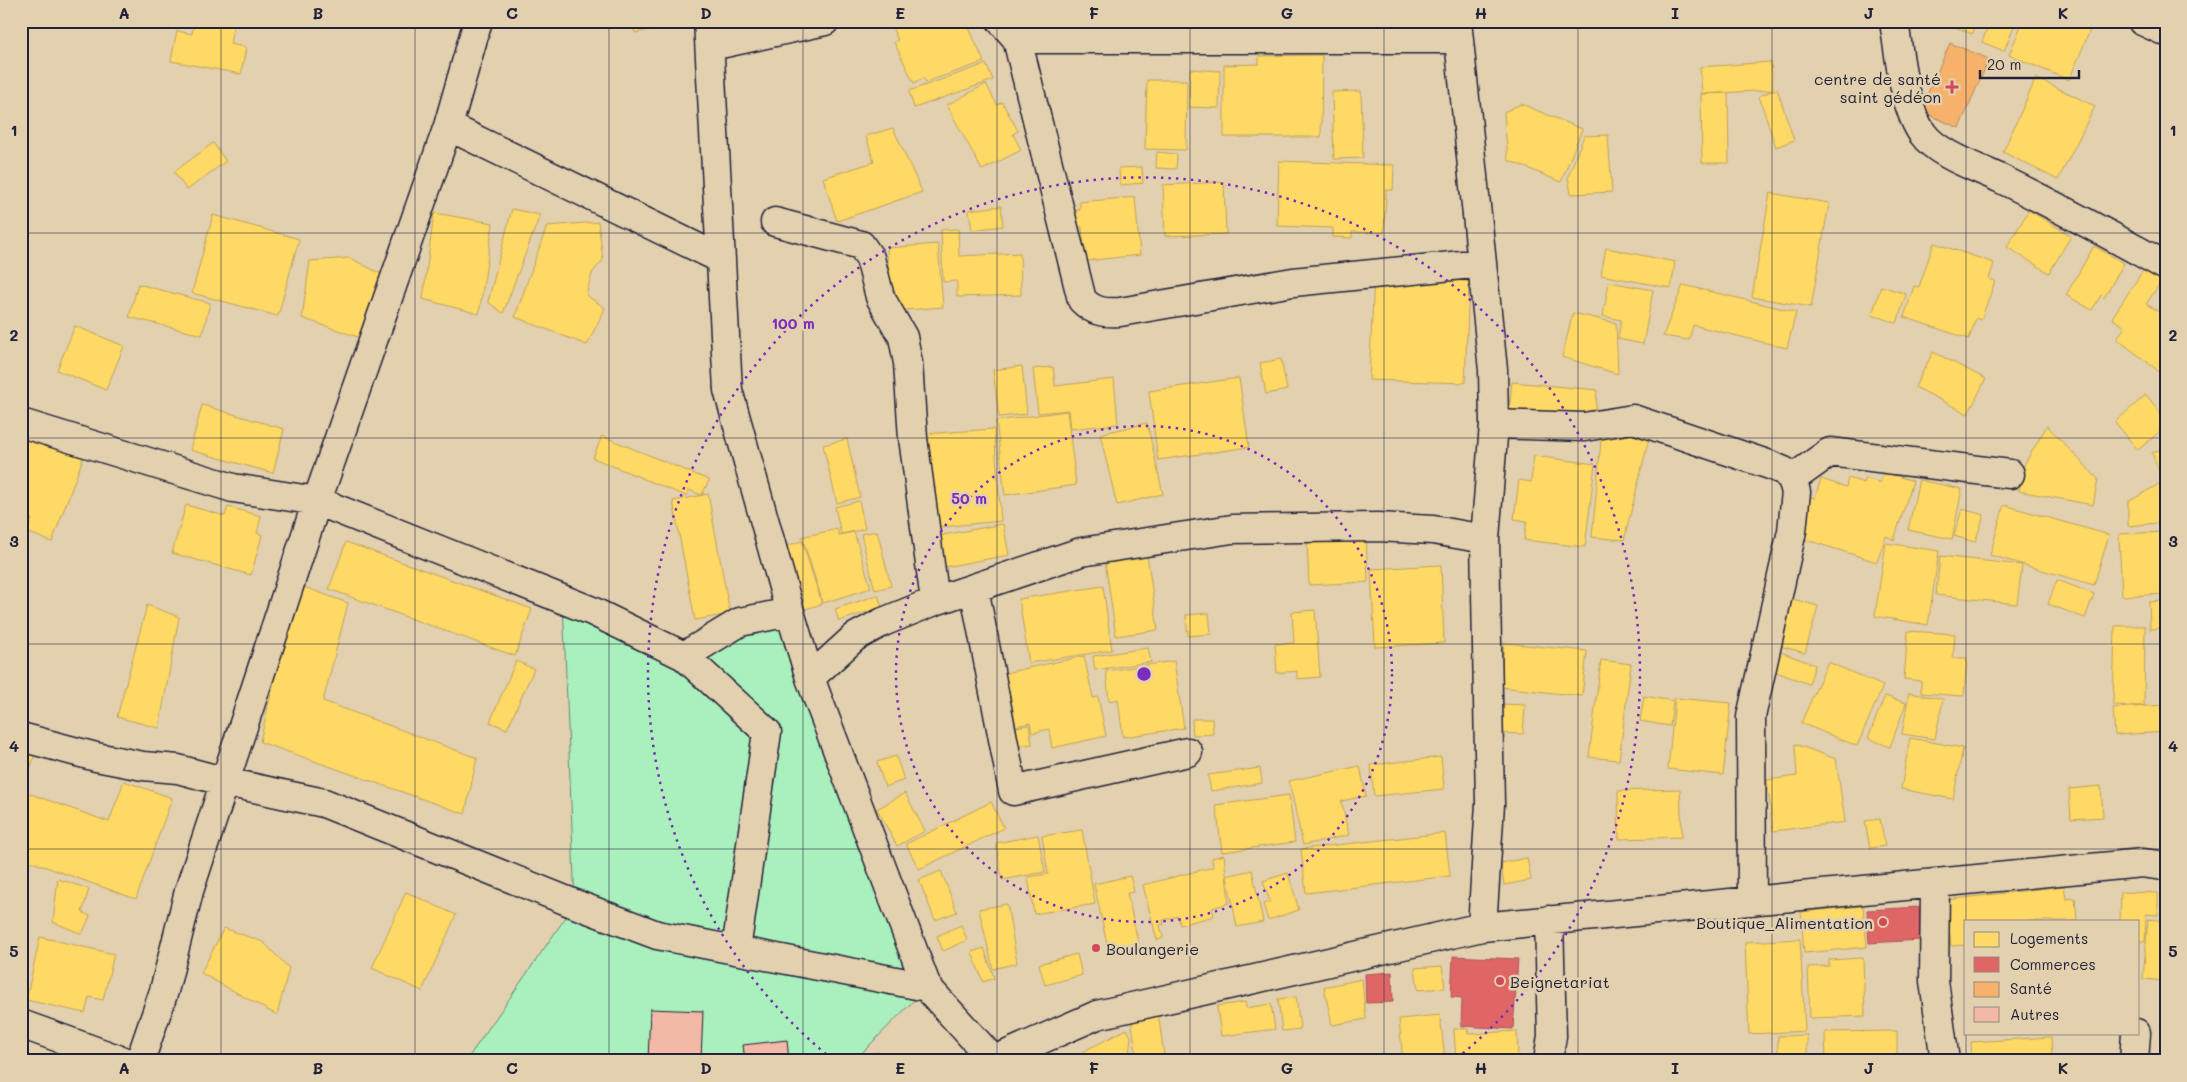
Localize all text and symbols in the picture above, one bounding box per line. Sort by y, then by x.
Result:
text: A [118,2,130,23]
text: B [313,2,323,23]
text: C [506,2,518,23]
text: D [700,2,712,23]
text: E [895,2,905,23]
text: F [1089,2,1099,23]
text: G [1281,2,1293,23]
text: H [1475,2,1487,23]
text: I [1671,2,1679,23]
text: J [1864,2,1874,23]
text: K [2058,2,2068,23]
scale bar [1980,48,2078,80]
text: 20 m [1987,54,2021,74]
place label: centre de santé saint gédéon [1814,68,1941,107]
marker: centre de santé saint gédéon [1945,80,1959,94]
text: 1 [10,119,18,140]
text: 1 [2169,119,2177,140]
text: 100 m [771,313,815,333]
text: 2 [10,324,19,345]
text: 2 [2169,324,2178,345]
text: 50 m [951,488,987,508]
text: 3 [9,530,19,551]
text: 3 [2168,530,2178,551]
centre of rings [1135,665,1153,683]
text: 4 [9,735,19,756]
text: 4 [2168,735,2178,756]
place label: Boutique_Alimentation [1696,912,1873,933]
marker: Boutique_Alimentation [1877,916,1889,928]
legend [1964,920,2140,1034]
text: Logements [2010,928,2088,948]
place label: Boulangerie [1106,938,1199,959]
text: 5 [9,940,19,961]
text: 5 [2168,940,2178,961]
marker: Boulangerie [1090,942,1102,954]
text: Commerces [2010,954,2096,974]
place label: Beignetariat [1510,971,1610,992]
marker: Beignetariat [1494,975,1506,987]
text: Santé [2010,978,2052,998]
text: Autres [2010,1004,2059,1024]
text: A [118,1057,130,1078]
text: B [313,1057,323,1078]
text: C [506,1057,518,1078]
text: D [700,1057,712,1078]
text: E [895,1057,905,1078]
text: F [1089,1057,1099,1078]
text: G [1281,1057,1293,1078]
text: H [1475,1057,1487,1078]
text: I [1671,1057,1679,1078]
text: J [1864,1057,1874,1078]
text: K [2058,1057,2068,1078]

